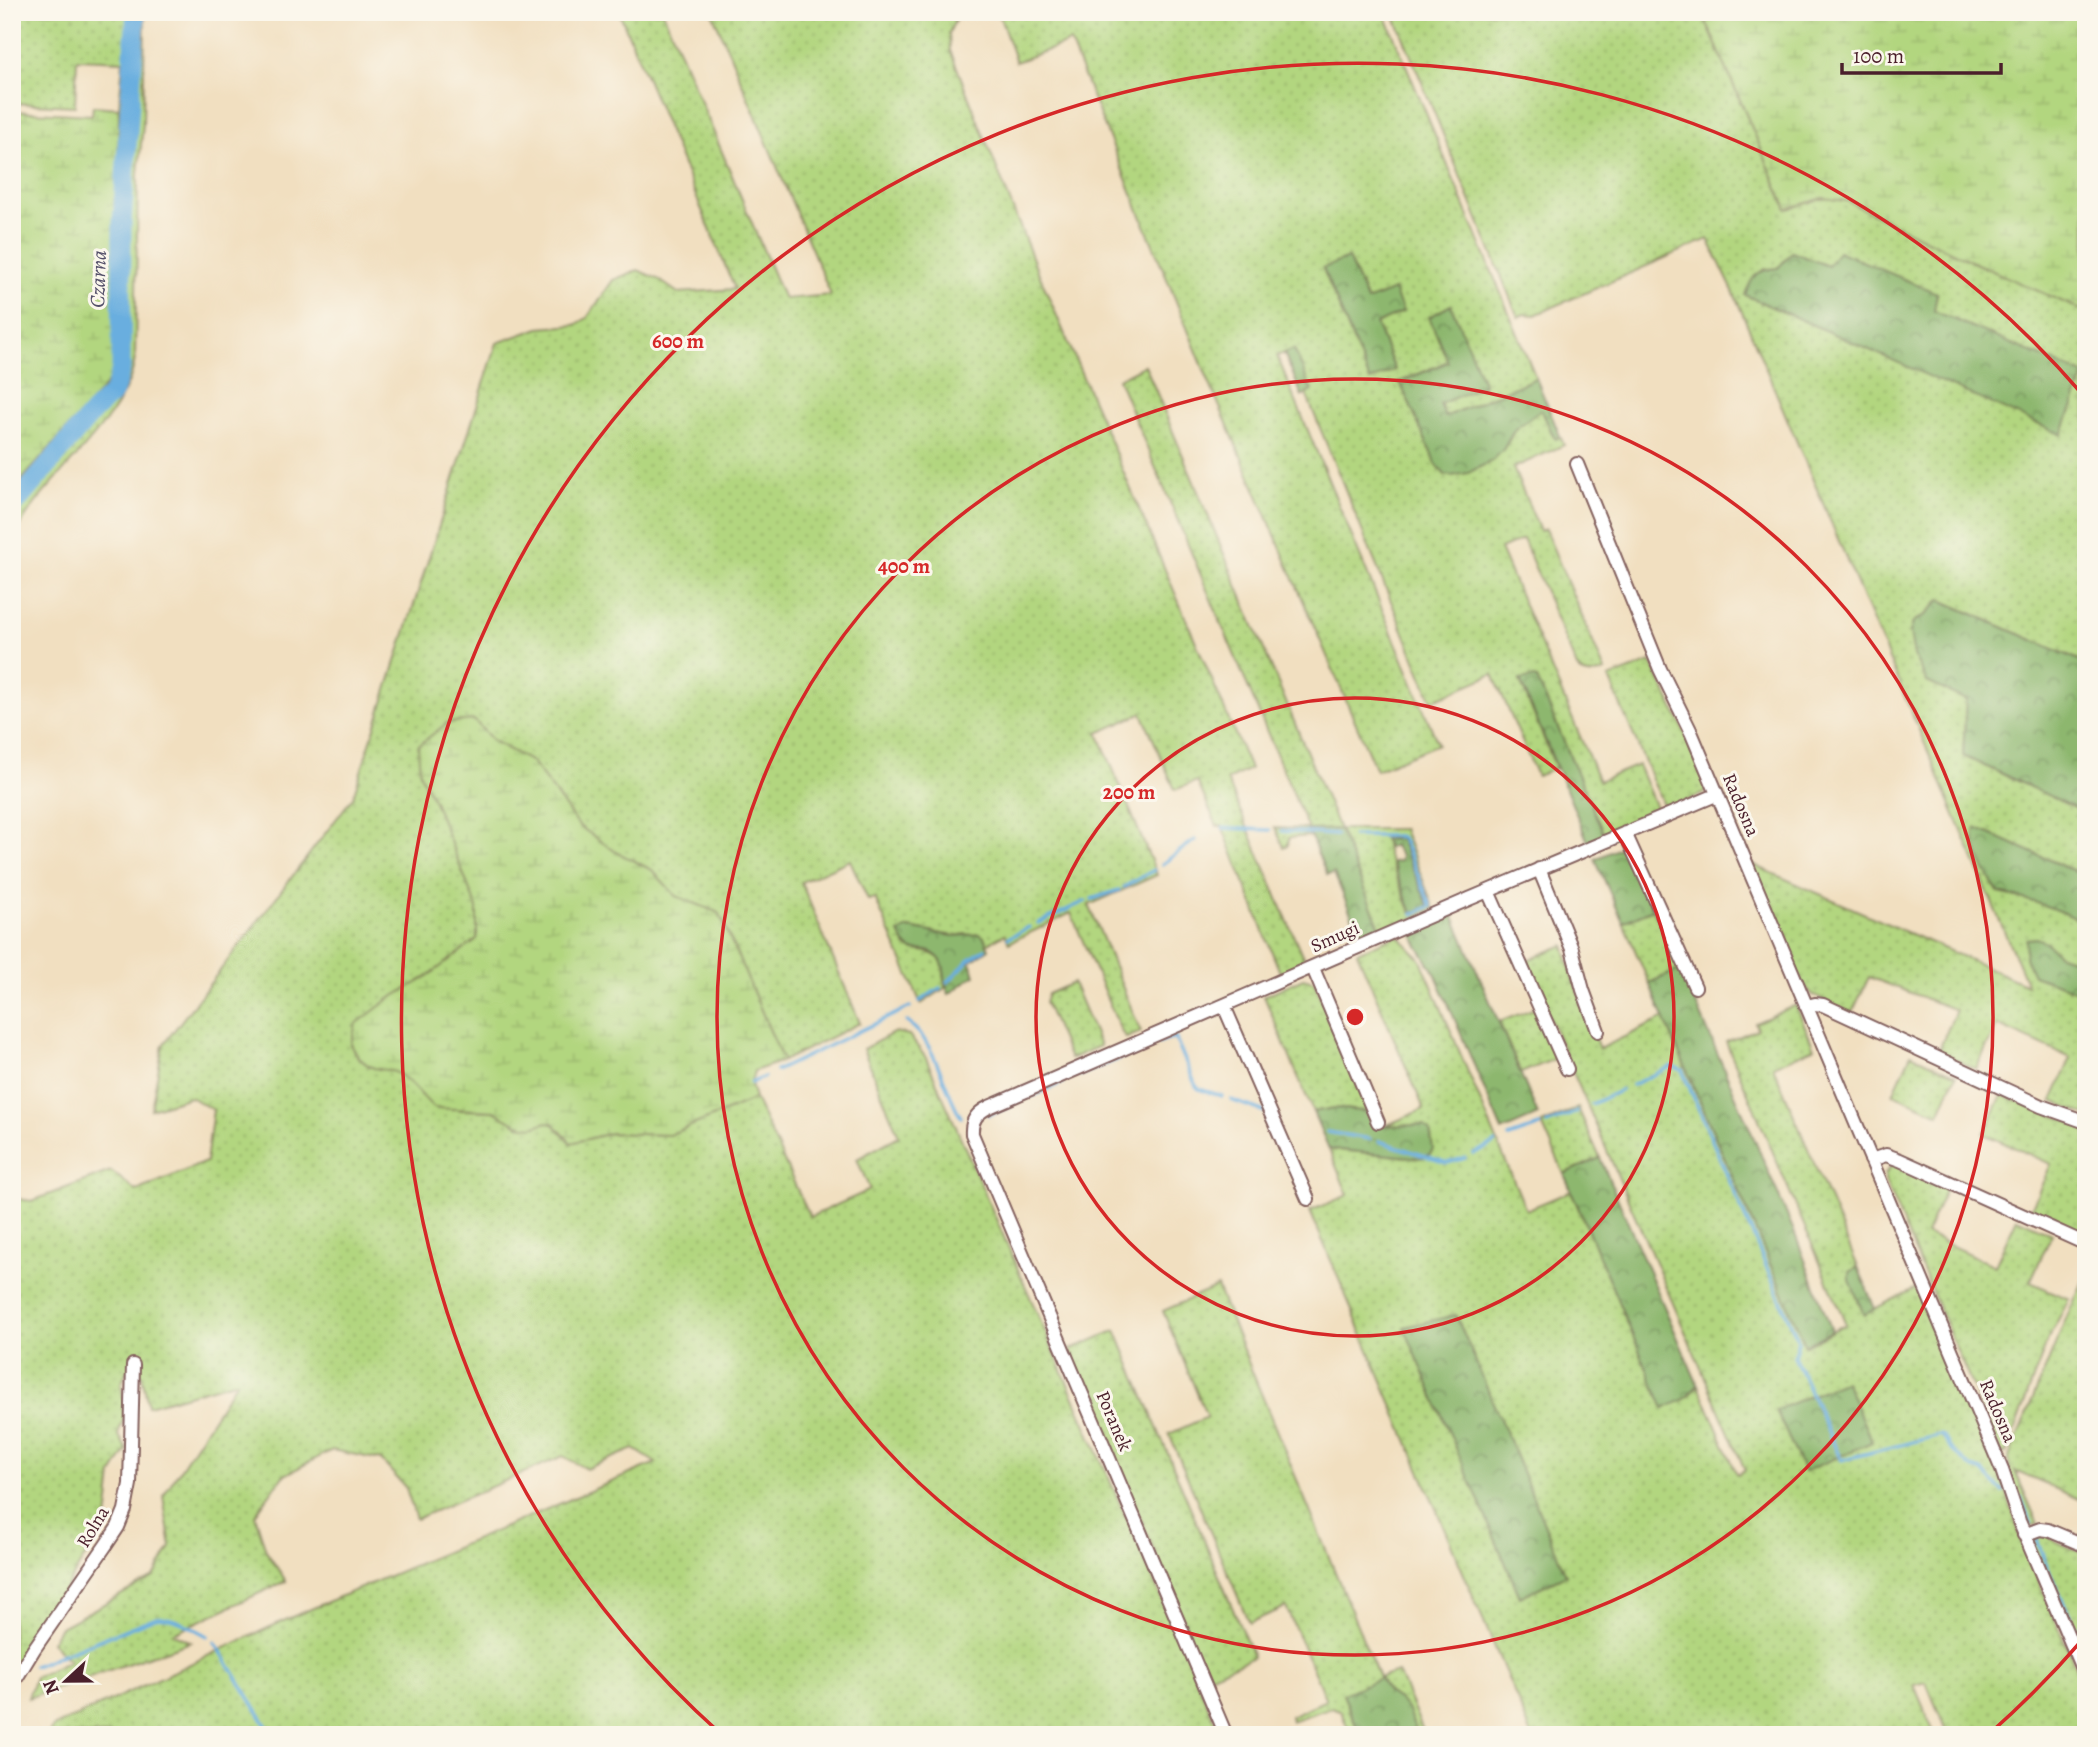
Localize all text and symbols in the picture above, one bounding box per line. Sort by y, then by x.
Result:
scale bar [1842,32,2002,76]
text: 100 m [1853,42,1904,70]
water label: Czarna [83,249,113,308]
text: 600 m [652,327,704,355]
text: 400 m [878,552,931,580]
street label: Radosna [1716,769,1766,841]
text: 200 m [1103,778,1156,806]
street label: Smugi [1306,915,1364,959]
centre of rings [1343,1005,1367,1029]
street label: Radosna [1973,1375,2023,1447]
street label: Poranek [1090,1387,1139,1456]
street label: Rolna [70,1501,116,1553]
north arrow [32,1646,102,1716]
text: N [36,1676,66,1698]

